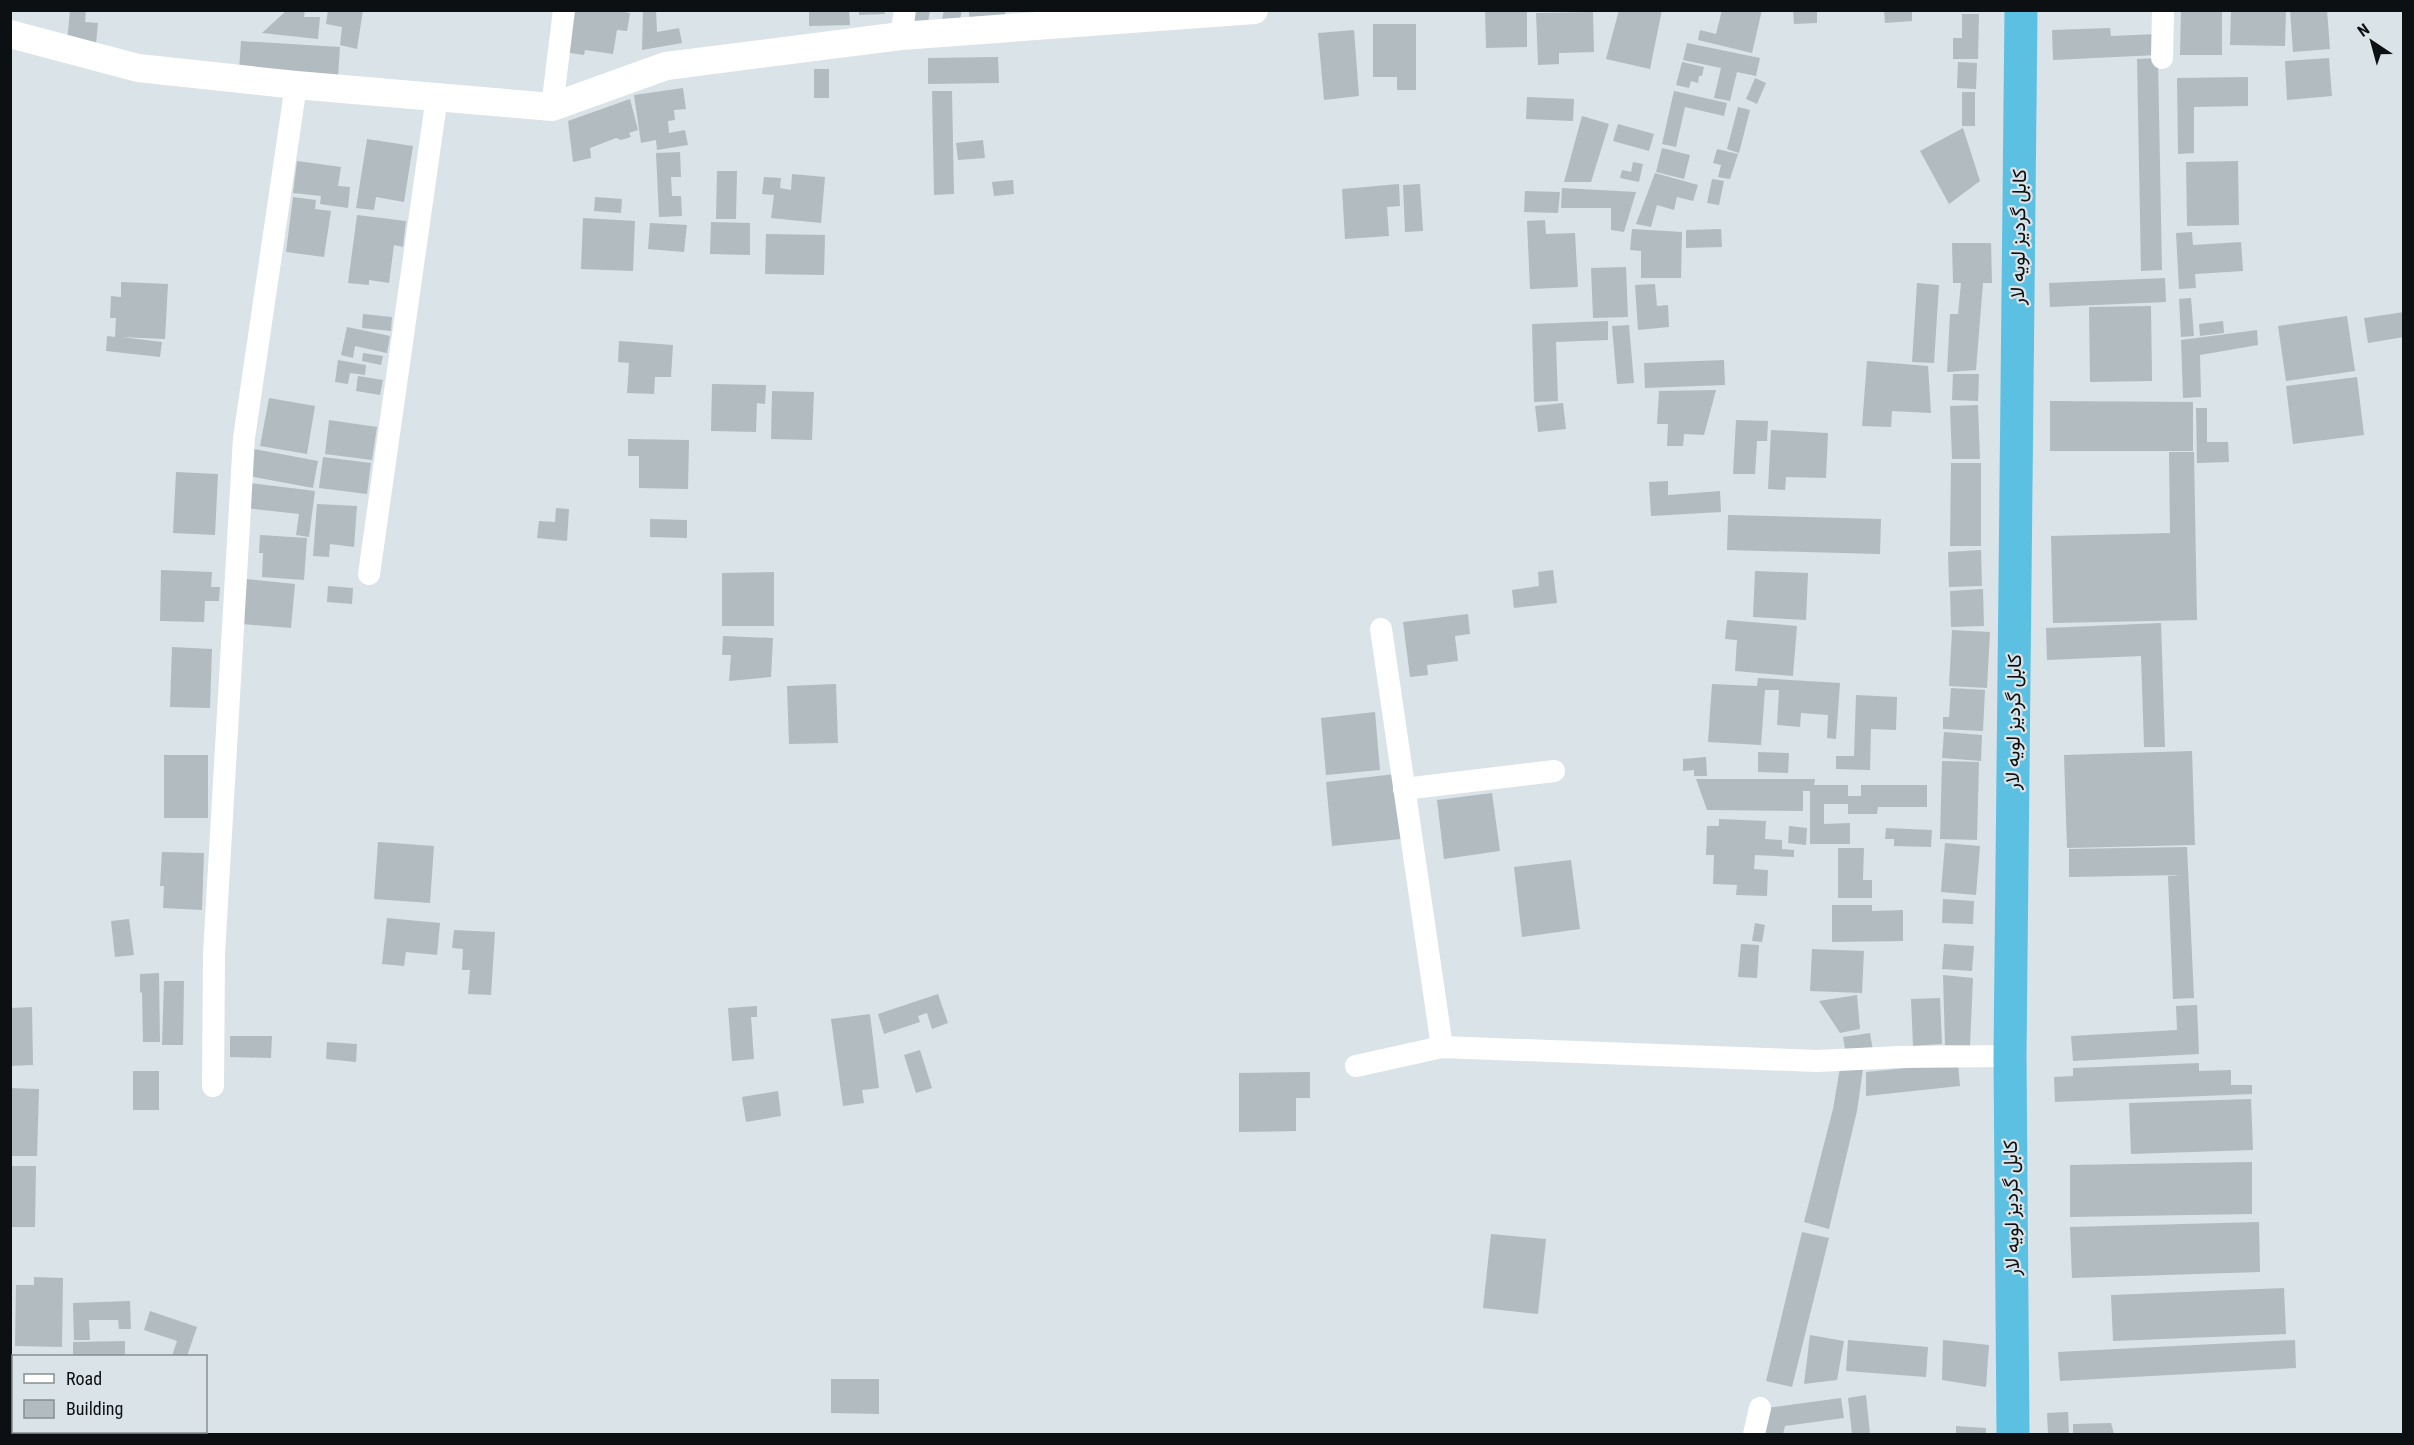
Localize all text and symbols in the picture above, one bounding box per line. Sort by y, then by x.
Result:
north arrow [2342,12,2402,72]
text: N [2354,20,2373,41]
street label: کابل گردیز لویه لار [2005,169,2032,306]
street label: کابل گردیز لویه لار [2000,654,2027,791]
street label: کابل گردیز لویه لار [1998,1140,2025,1277]
legend [12,1355,207,1433]
text: Road [66,1368,102,1389]
text: Building [66,1398,123,1419]

